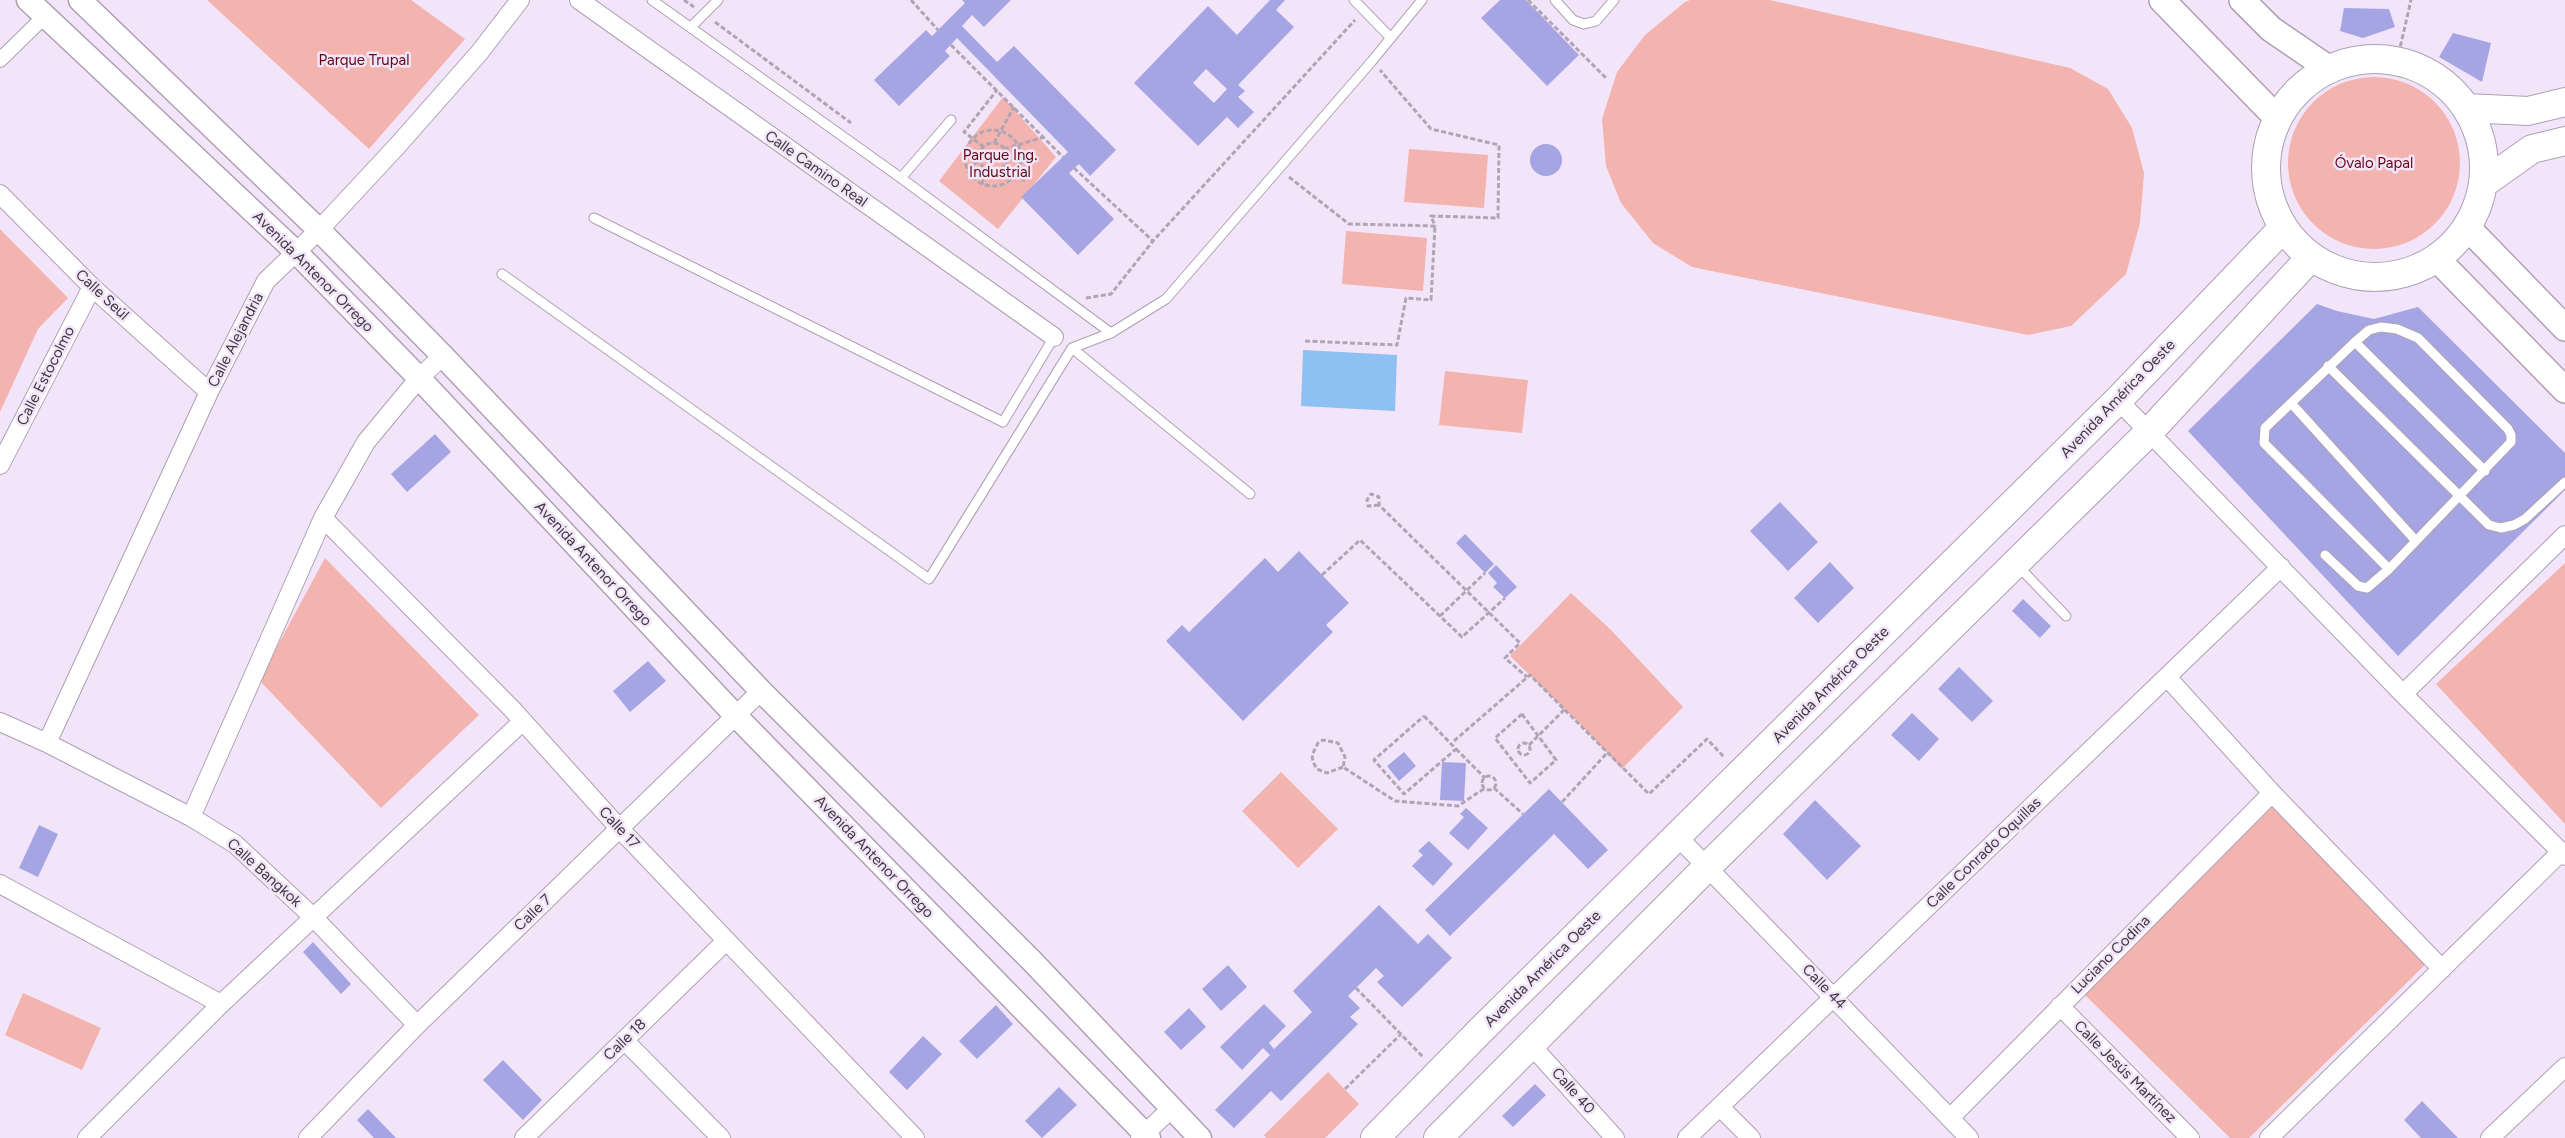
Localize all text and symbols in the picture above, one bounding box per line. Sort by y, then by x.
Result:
park label: Parque Trupal [318,52,410,70]
street label: Calle Camino Real [761,127,871,211]
park label: Parque Ing. Industrial [963,147,1037,182]
park label: Óvalo Papal [2335,155,2413,173]
street label: Avenida Antenor Orrego [249,208,377,336]
street label: Calle Seúl [72,266,132,324]
street label: Calle Alejandria [204,290,268,390]
street label: Calle Estocolmo [13,323,79,429]
street label: Avenida América Oeste [2057,336,2179,462]
street label: Avenida Antenor Orrego [531,498,655,630]
street label: Avenida América Oeste [1769,623,1893,747]
street label: Avenida Antenor Orrego [811,792,937,922]
street label: Calle Conrado Oquillas [1923,794,2045,912]
street label: Calle 17 [595,803,643,853]
street label: Calle Bangkok [223,835,305,911]
street label: Calle 7 [511,891,555,935]
street label: Avenida América Oeste [1481,907,1605,1031]
street label: Luciano Codina [2068,912,2154,998]
street label: Calle 44 [1798,961,1850,1013]
street label: Calle 18 [600,1015,650,1065]
street label: Calle Jesús Martínez [2070,1017,2180,1127]
street label: Calle 40 [1548,1064,1598,1118]

